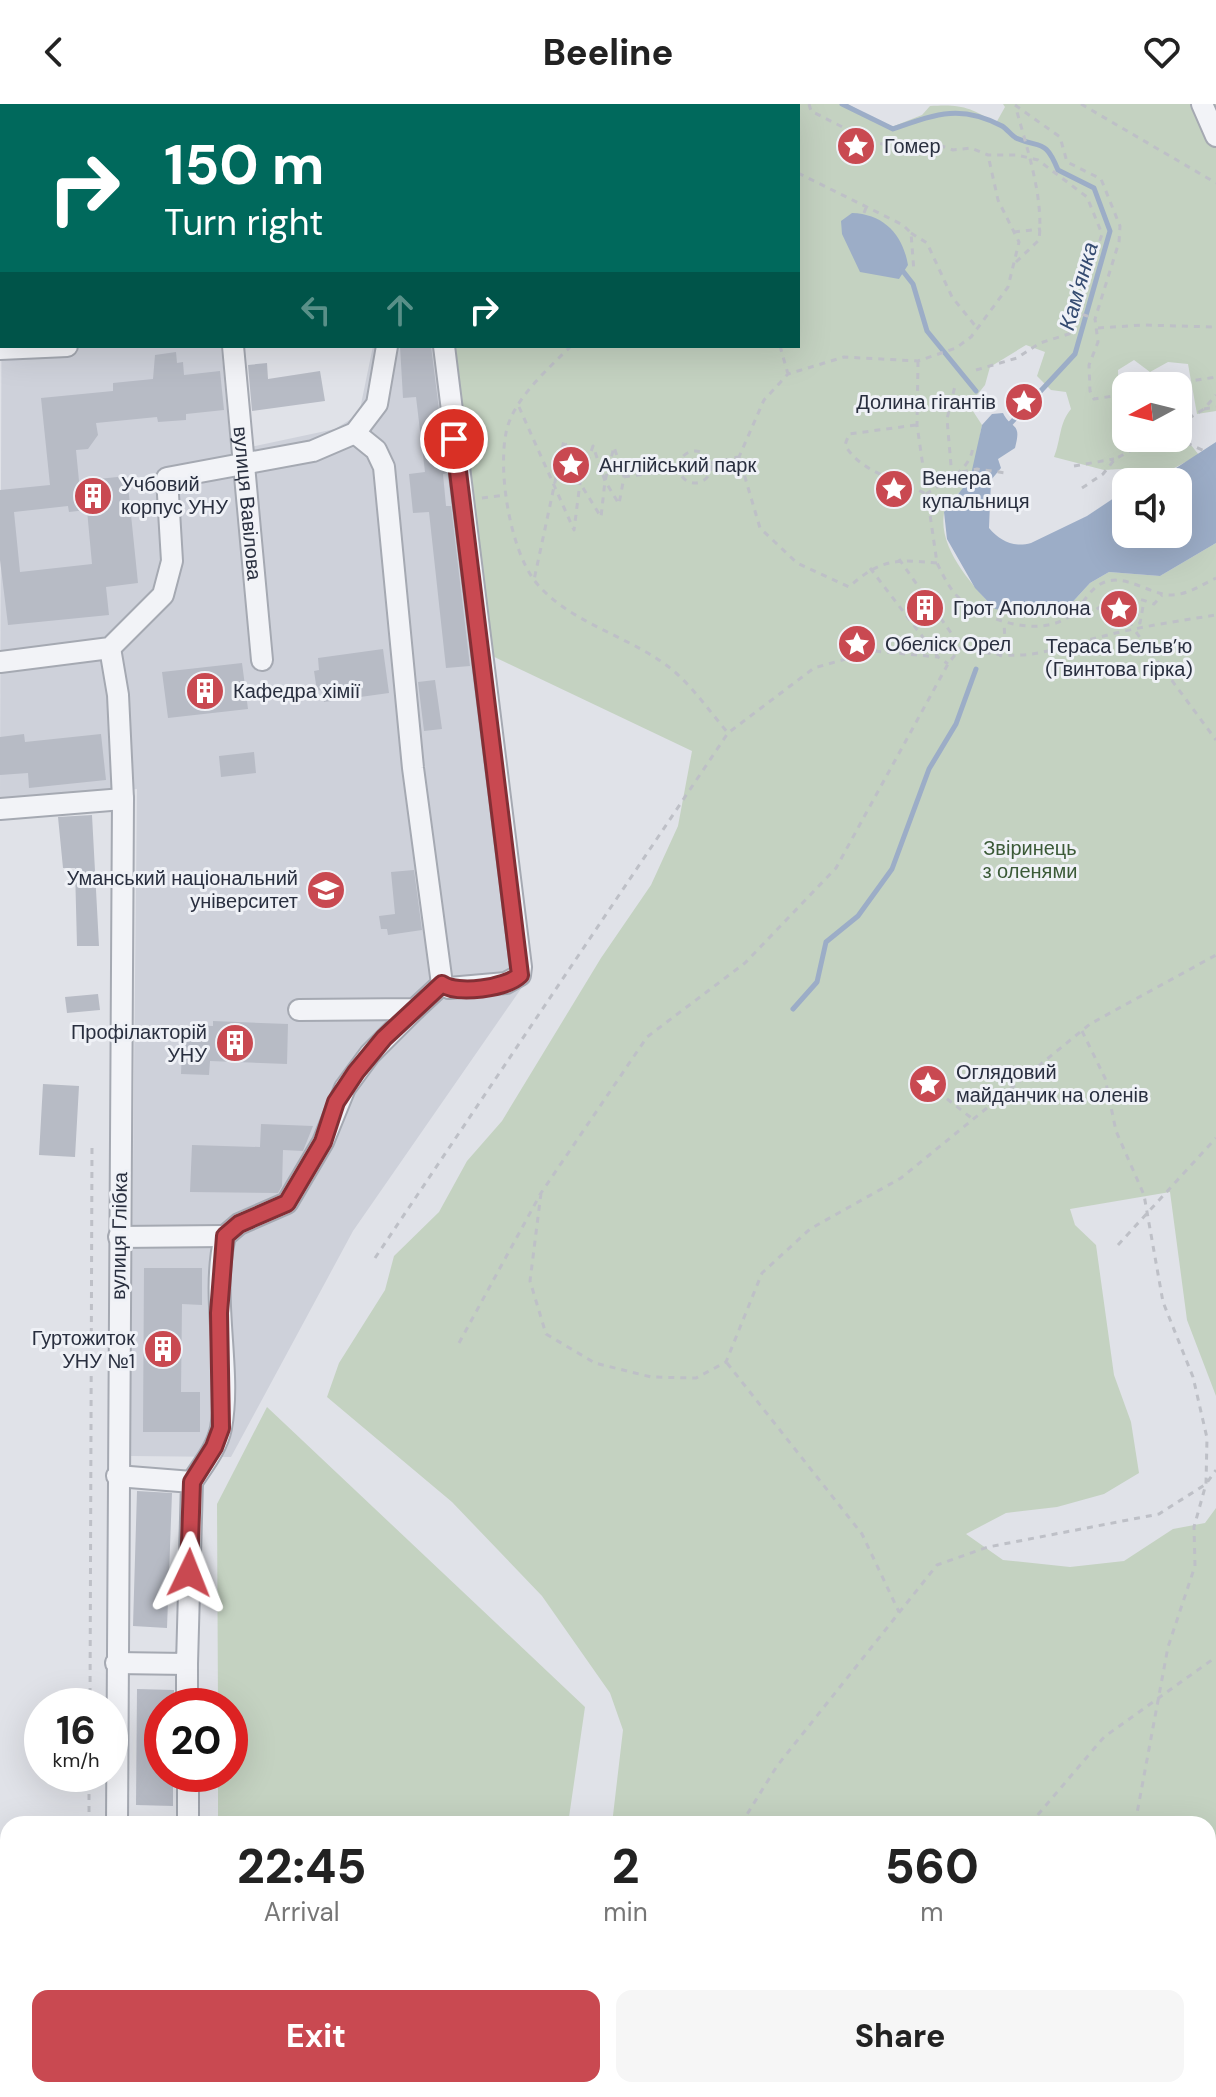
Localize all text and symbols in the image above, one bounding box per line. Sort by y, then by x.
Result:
text: Beeline [543,29,673,76]
icon: back [32,30,76,74]
icon: heart [1140,30,1184,74]
place icon: Гомер [835,125,877,167]
text: 150 m [164,128,325,201]
place label: Гомер [884,133,941,159]
icon: right [32,136,136,240]
text: Turn right [164,199,323,246]
water label: Кам'янка [1052,239,1105,334]
icon: left [294,288,338,332]
icon: ahead [378,288,422,332]
icon: right [462,288,506,332]
north arrow [1112,372,1192,452]
map controls [1112,372,1192,548]
place icon: Долина гігантів [1003,381,1045,423]
place label: Долина гігантів [856,389,996,415]
pin [420,405,488,473]
icon: arrive [432,417,476,461]
street label: вулиця Вавілова [227,425,268,582]
place icon: Англійський парк [550,444,592,486]
place label: Англійський парк [599,452,756,478]
place label: Венера купальниця [922,465,1030,514]
place icon: Венера купальниця [873,468,915,510]
button: sound [1112,468,1192,548]
place label: Учбовий корпус УНУ [121,471,228,520]
building icon: Учбовий корпус УНУ [72,475,114,517]
building icon: Грот Аполлона [904,587,946,629]
place icon: Тераса Бельв’ю (Гвинтова гірка) [1098,588,1140,630]
place label: Грот Аполлона [953,595,1092,621]
place icon: Обеліск Орел [836,623,878,665]
place label: Обеліск Орел [885,631,1011,657]
place label: Тераса Бельв’ю (Гвинтова гірка) [1045,633,1193,682]
building icon: Кафедра хімії [184,670,226,712]
place label: Кафедра хімії [233,678,361,704]
park label: Звіринець з оленями [983,835,1077,884]
place label: Уманський національний університет [67,865,298,914]
school or university icon: Уманський національний університет [305,869,347,911]
place label: Профілакторій УНУ [71,1019,207,1068]
building icon: Профілакторій УНУ [214,1022,256,1064]
place label: Оглядовий майданчик на оленів [956,1059,1149,1108]
place icon: Оглядовий майданчик на оленів [907,1063,949,1105]
street label: вулиця Глібка [105,1171,133,1300]
place label: Гуртожиток УНУ №1 [32,1325,135,1374]
building icon: Гуртожиток УНУ №1 [142,1328,184,1370]
position arrow [147,1531,231,1615]
speed limit sign: 20 [144,1688,248,1792]
text: 16 [56,1704,96,1756]
text: km/h [52,1747,100,1773]
text: 22:45 [237,1835,366,1898]
text: 2 [612,1835,639,1898]
text: 560 [885,1835,979,1898]
text: Arrival [264,1895,340,1929]
text: min [603,1895,648,1929]
text: m [920,1895,943,1929]
button: Exit [32,1990,600,2082]
button: Share [616,1990,1184,2082]

